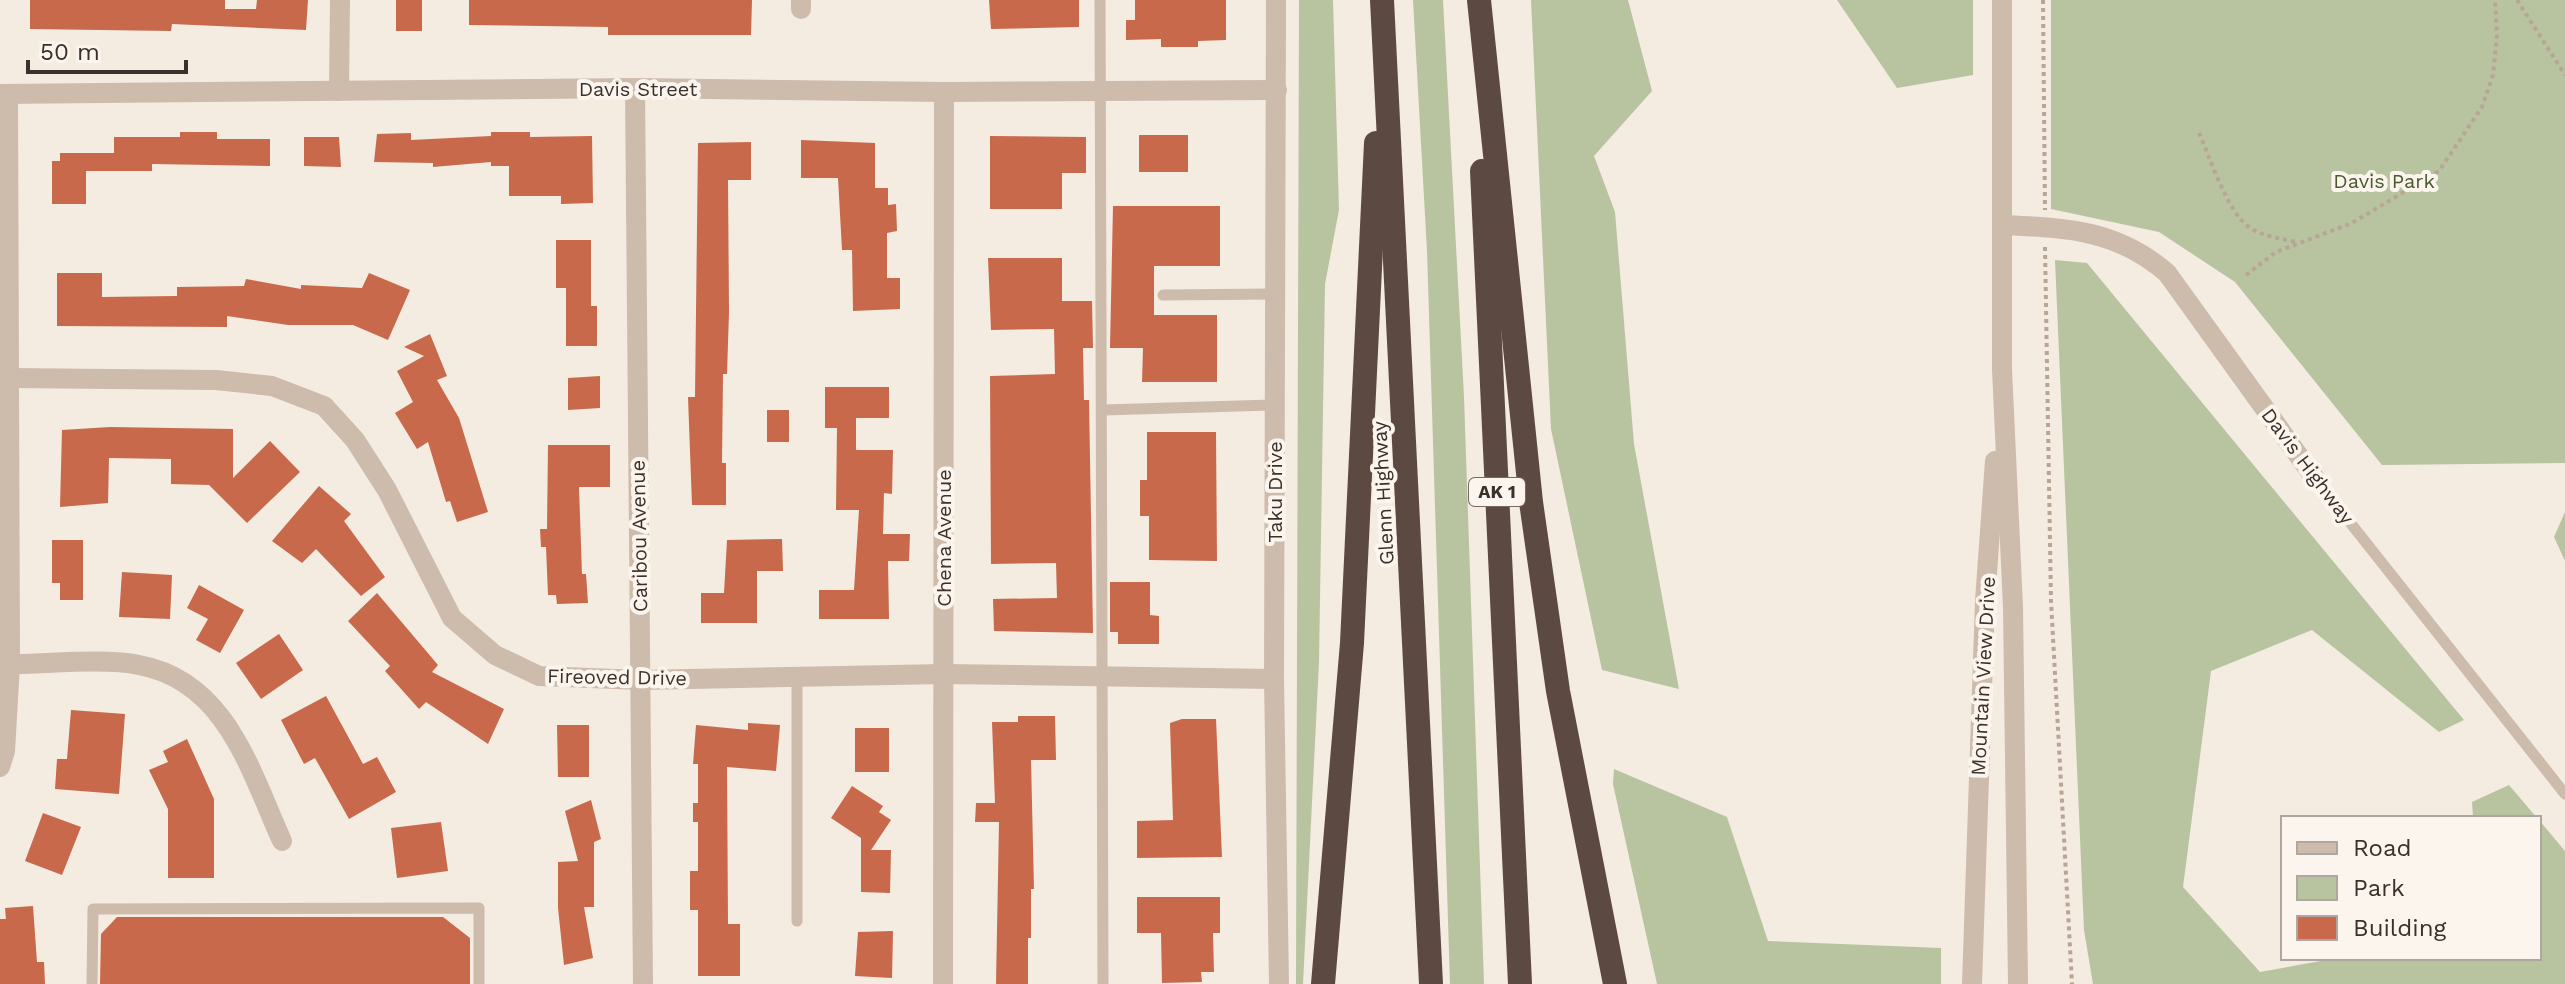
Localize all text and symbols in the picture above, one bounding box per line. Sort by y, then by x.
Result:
scale bar [28,24,186,74]
text: 50 m [40,38,100,66]
street label: Davis Street [579,77,698,101]
park label: Davis Park [2333,169,2435,193]
street label: Davis Highway [2257,403,2360,529]
street label: Glenn Highway [1367,420,1399,566]
street label: Taku Drive [1263,441,1287,543]
street label: Caribou Avenue [626,460,652,612]
street label: Chena Avenue [932,469,956,607]
road number: AK 1 [1469,478,1525,506]
street label: Mountain View Drive [1966,576,2000,776]
street label: Fireoved Drive [547,664,687,690]
legend [2281,816,2541,960]
text: Road [2353,834,2412,862]
text: Park [2353,874,2405,902]
text: Building [2353,914,2446,942]

